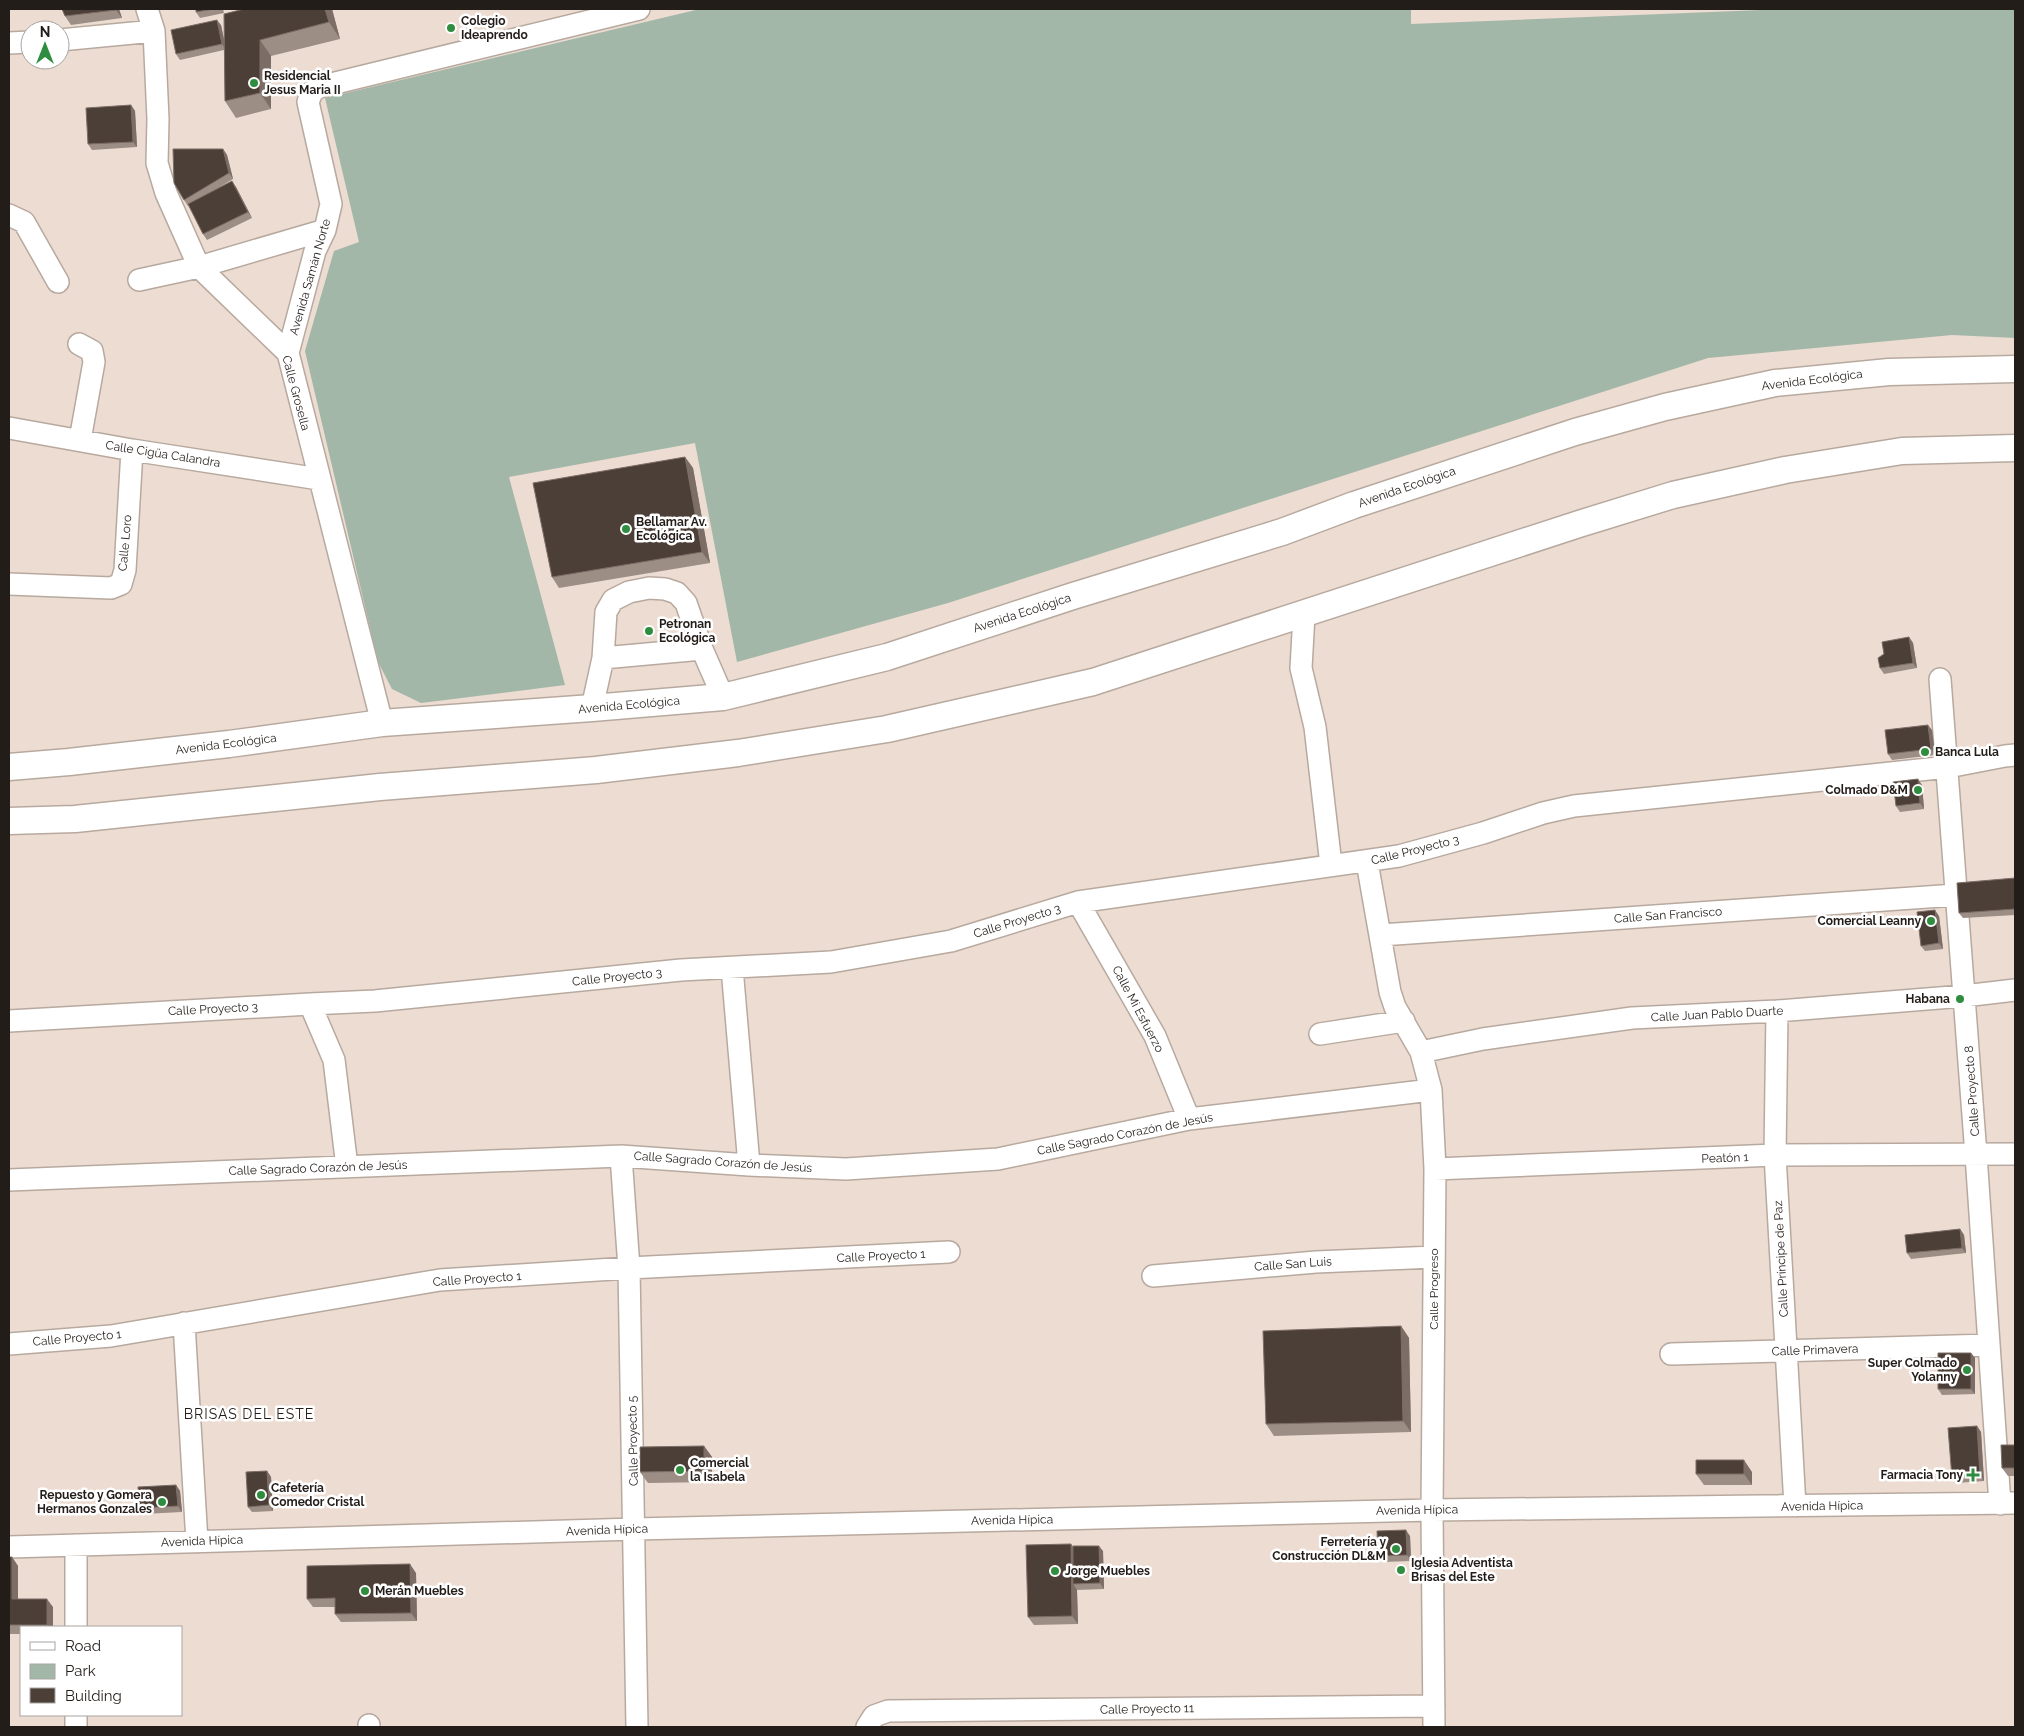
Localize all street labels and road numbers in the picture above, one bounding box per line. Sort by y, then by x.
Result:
street label: Avenida Samán Norte [287,217,333,337]
street label: Calle Grosella [279,354,313,432]
street label: Avenida Ecológica [1761,367,1863,393]
street label: Calle Cigüa Calandra [105,438,221,470]
street label: Avenida Ecológica [1357,464,1457,510]
street label: Calle Loro [116,514,134,572]
street label: Avenida Ecológica [971,591,1073,635]
street label: Avenida Ecológica [578,694,680,716]
street label: Avenida Ecológica [175,731,277,757]
street label: Calle Proyecto 3 [1370,832,1460,868]
street label: Calle Proyecto 3 [972,901,1062,941]
street label: Calle San Francisco [1613,904,1723,926]
street label: Calle Mi Esfuerzo [1109,963,1167,1055]
street label: Calle Proyecto 3 [571,965,663,989]
street label: Calle Proyecto 3 [168,1000,258,1018]
street label: Calle Juan Pablo Duarte [1650,1004,1784,1024]
street label: Calle Proyecto 8 [1962,1045,1982,1137]
street label: Calle Sagrado Corazón de Jesús [1036,1110,1214,1158]
street label: Calle Sagrado Corazón de Jesús [633,1149,813,1175]
street label: Peatón 1 [1701,1150,1749,1166]
street label: Calle Sagrado Corazón de Jesús [228,1158,408,1178]
street label: Calle Príncipe de Paz [1771,1200,1791,1318]
street label: Calle Proyecto 1 [836,1247,926,1265]
street label: Calle Progreso [1427,1248,1441,1330]
street label: Calle San Luis [1254,1254,1332,1274]
street label: Calle Proyecto 1 [432,1269,522,1289]
street label: Calle Proyecto 1 [32,1327,122,1349]
street label: Calle Primavera [1771,1341,1859,1359]
street label: Calle Proyecto 5 [625,1395,641,1486]
street label: Avenida Hípica [1781,1498,1863,1514]
street label: Avenida Hípica [1376,1502,1458,1518]
street label: Avenida Hípica [971,1512,1053,1528]
street label: Avenida Hípica [566,1522,648,1538]
street label: Avenida Hípica [161,1533,243,1549]
street label: Calle Proyecto 11 [1100,1701,1194,1717]

